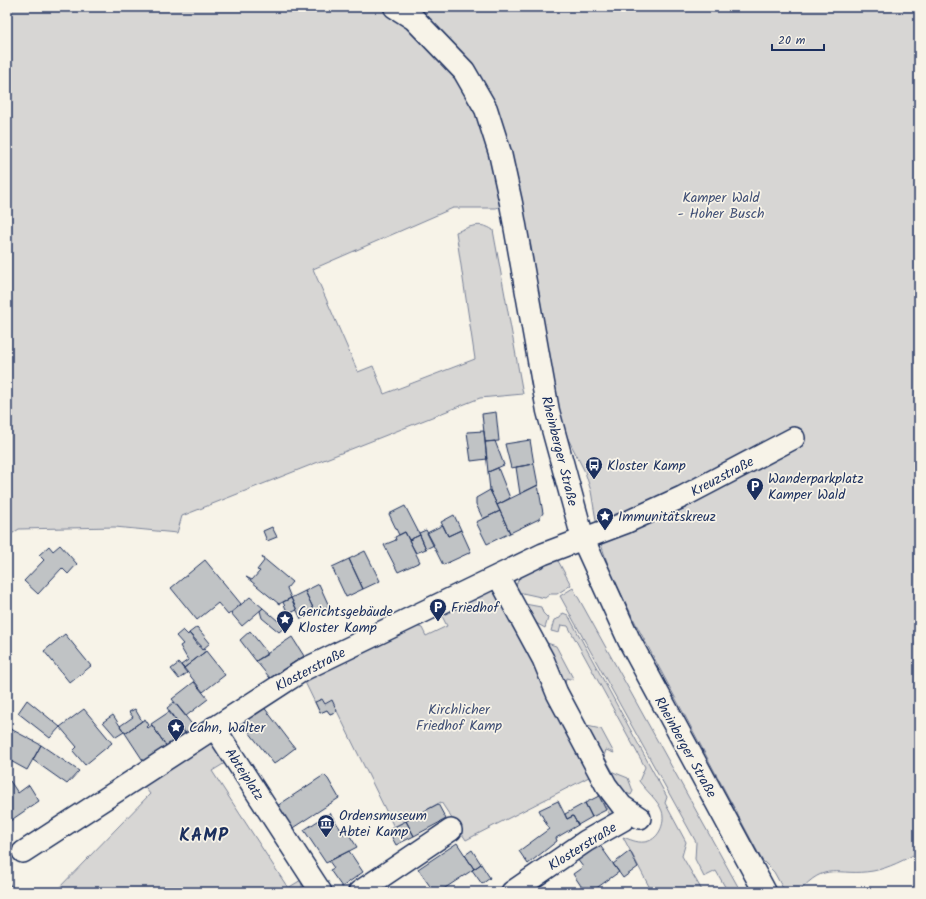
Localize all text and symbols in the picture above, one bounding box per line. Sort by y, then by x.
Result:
scale bar [772,26,824,52]
text: 20 m [778,31,806,50]
park label: Kamper Wald - Hoher Busch [677,187,765,225]
street label: Rheinberger Straße [535,394,584,509]
street label: Kreuzstraße [687,451,759,503]
bus stop icon: Kloster Kamp [584,455,604,480]
place label: Kloster Kamp [607,455,686,477]
place label: Wanderparkplatz Kamper Wald [768,468,864,506]
parking icon: Wanderparkplatz Kamper Wald [745,476,765,501]
place icon: Immunitätskreuz [595,506,615,531]
place label: Immunitätskreuz [618,506,716,528]
parking icon: Friedhof [428,597,448,622]
place label: Friedhof [451,597,500,619]
place label: Gerichtsgebäude Kloster Kamp [298,601,394,639]
place icon: Gerichtsgebäude Kloster Kamp [275,609,295,634]
street label: Klosterstraße [271,642,350,698]
street label: Rheinberger Straße [648,693,722,803]
park label: Kirchlicher Friedhof Kamp [416,699,502,737]
place icon: Cahn, Walter [166,717,186,742]
place label: Cahn, Walter [189,717,266,739]
street label: Abteiplatz [219,744,270,805]
place label: Ordensmuseum Abtei Kamp [339,805,427,843]
museum icon: Ordensmuseum Abtei Kamp [316,813,336,838]
street label: Klosterstraße [544,817,622,877]
district label: KAMP [179,822,229,851]

